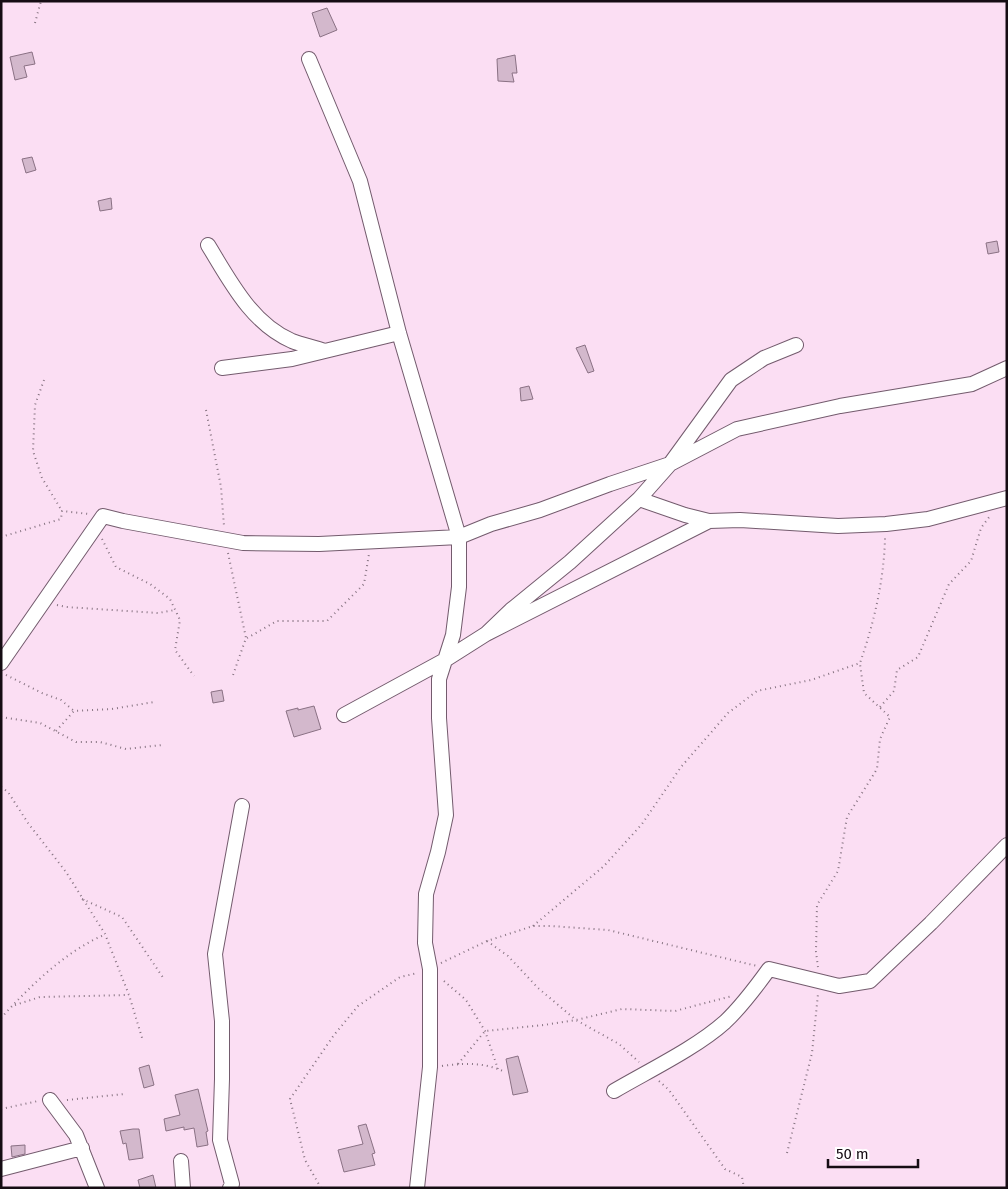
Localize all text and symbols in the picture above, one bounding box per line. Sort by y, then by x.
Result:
scale bar [828,1136,918,1168]
text: 50 m [836,1145,869,1163]

